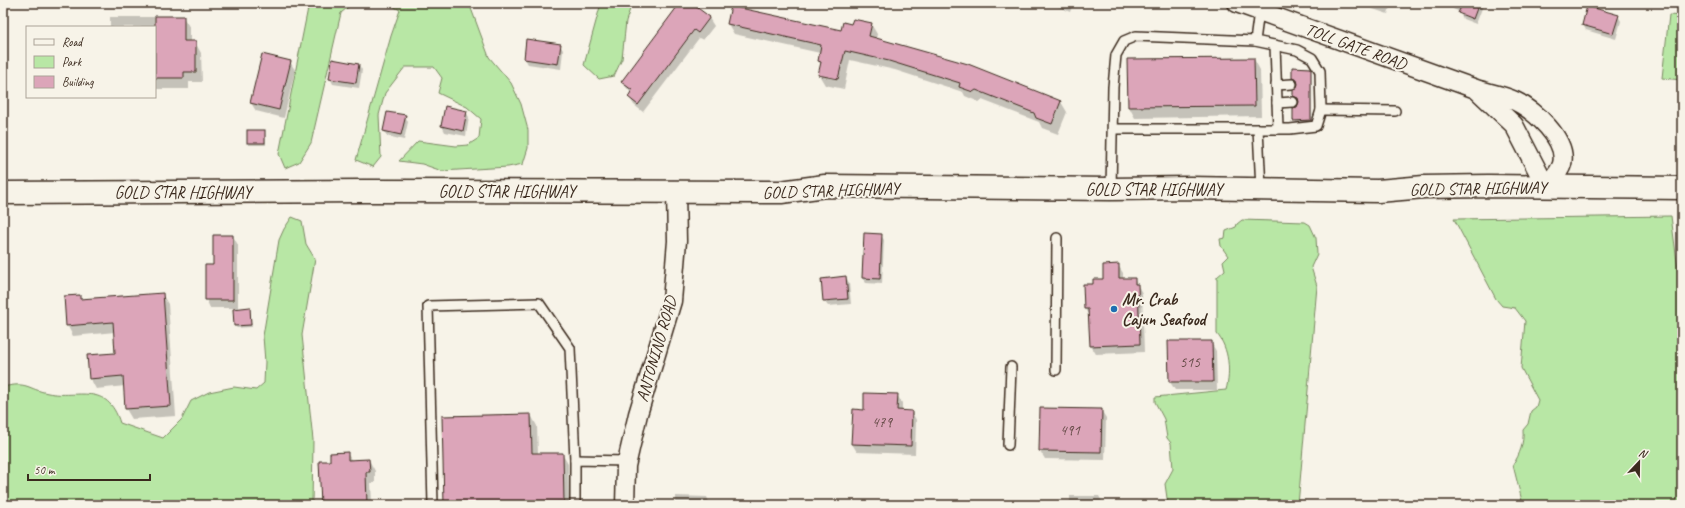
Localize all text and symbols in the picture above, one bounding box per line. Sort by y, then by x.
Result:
street label: TOLL GATE ROAD [1302,18,1411,75]
legend [26,26,156,98]
text: Road [62,34,84,50]
text: Park [62,54,83,70]
text: Building [62,74,94,90]
street label: GOLD STAR HIGHWAY [1409,177,1549,200]
street label: GOLD STAR HIGHWAY [762,178,902,203]
street label: GOLD STAR HIGHWAY [1086,179,1225,200]
street label: GOLD STAR HIGHWAY [439,181,578,202]
street label: GOLD STAR HIGHWAY [115,182,254,203]
place label: Mr. Crab Cajun Seafood [1122,289,1209,330]
street label: ANTONINO ROAD [631,292,682,404]
marker: Mr. Crab Cajun Seafood [1109,304,1119,314]
house number: 515 [1180,353,1201,372]
house number: 479 [872,413,893,432]
house number: 491 [1060,421,1081,440]
north arrow [1619,442,1659,482]
text: N [1637,445,1651,461]
scale bar [28,456,150,482]
text: 50 m [34,462,56,478]

